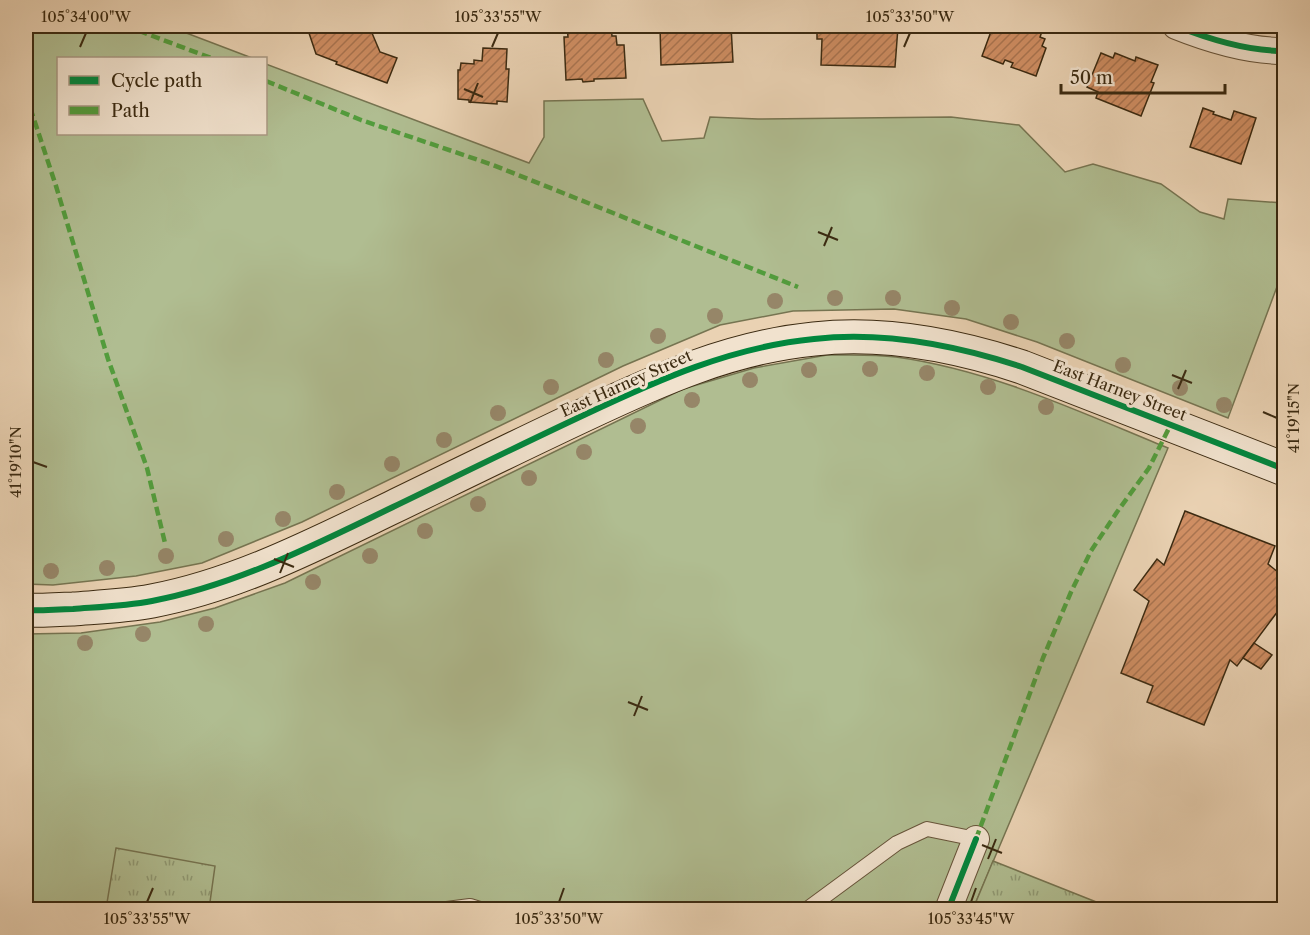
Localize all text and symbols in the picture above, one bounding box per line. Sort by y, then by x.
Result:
text: 105°34'00"W [41,7,132,26]
text: 105°33'55"W [455,7,542,26]
text: 105°33'50"W [866,7,955,26]
legend [57,57,267,135]
scale bar [1061,57,1224,95]
text: 50 m [1070,67,1113,89]
text: Cycle path [111,70,202,92]
text: Path [111,100,150,122]
street label: East Harney Street [557,345,695,421]
street label: East Harney Street [1050,355,1190,425]
text: 41°19'15"N [1284,383,1303,453]
text: 41°19'10"N [6,426,25,498]
text: 105°33'55"W [104,909,191,928]
text: 105°33'50"W [515,909,604,928]
text: 105°33'45"W [928,909,1015,928]

